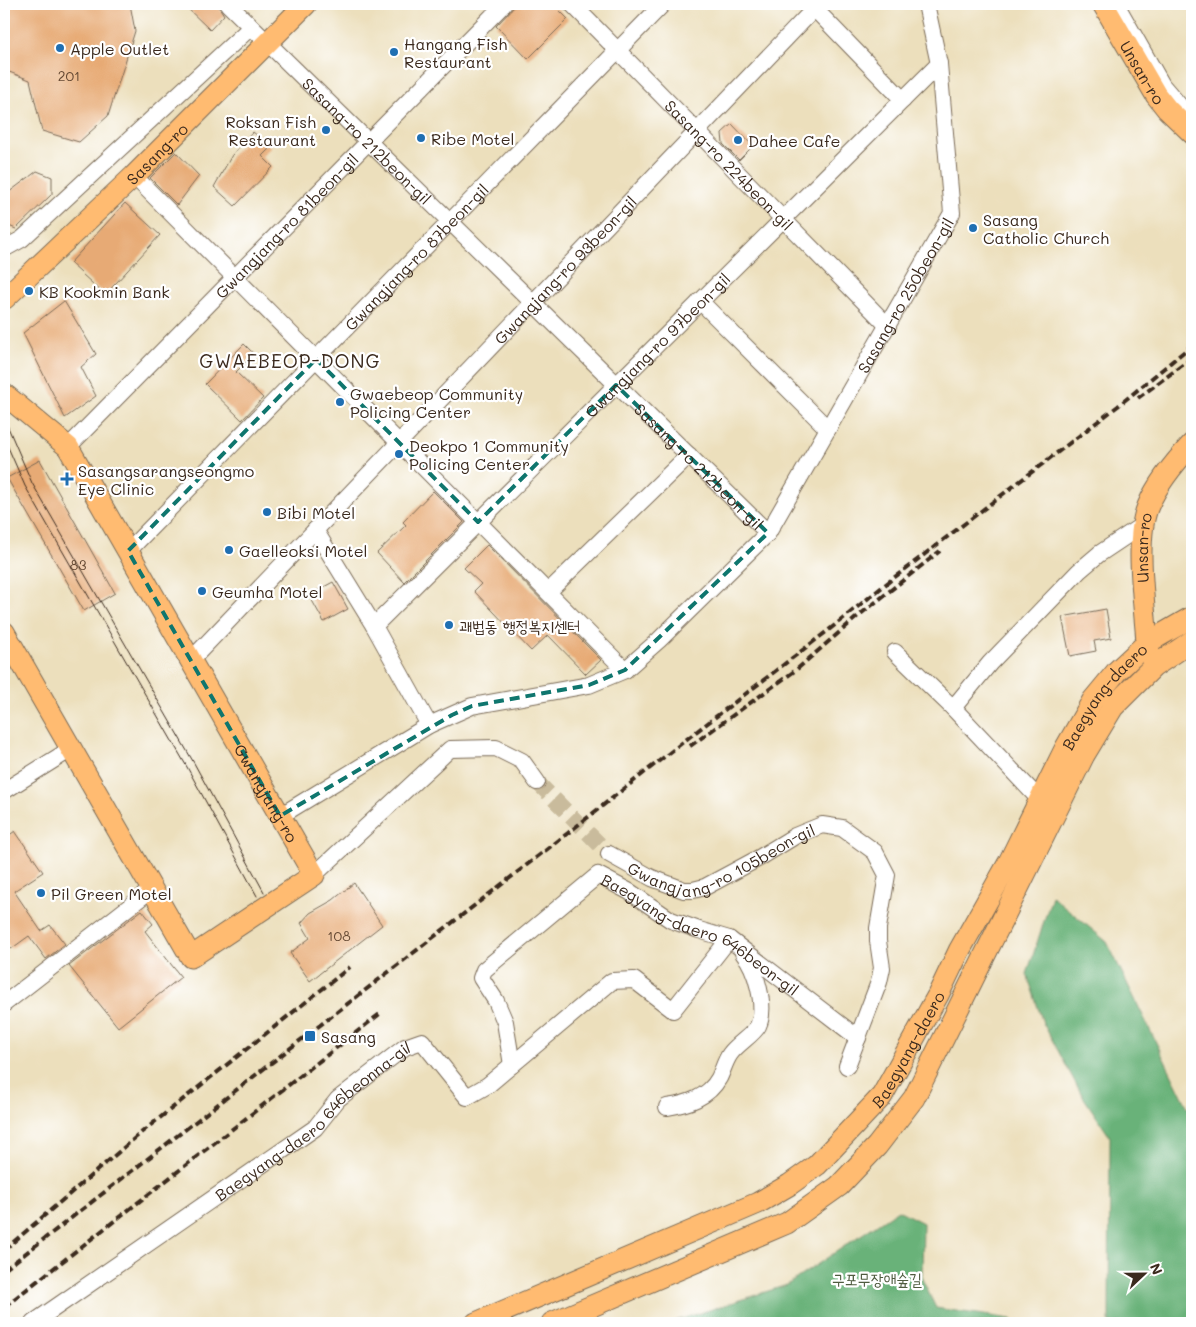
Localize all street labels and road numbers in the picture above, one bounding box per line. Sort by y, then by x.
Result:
street label: Unsan-ro [1116,37,1170,109]
street label: Sasang-ro 212beon-gil [298,72,436,208]
street label: Sasang-ro 224beon-gil [661,95,798,234]
street label: Sasang-ro [121,118,192,189]
street label: Gwangjang-ro 81beon-gil [210,148,362,302]
street label: Gwangjang-ro 87beon-gil [340,179,493,334]
street label: Gwangjang-ro 93beon-gil [489,191,641,348]
street label: Sasang-ro 250beon-gil [852,214,958,377]
street label: Gwangjang-ro 97beon-gil [580,268,734,422]
street label: Sasang-ro 212beon-gil [630,398,769,534]
street label: Unsan-ro [1130,510,1156,583]
street label: Baegyang-daero [1056,638,1151,753]
street label: Gwangjang-ro [230,740,303,846]
street label: Gwangjang-ro 105beon-gil [624,819,818,901]
street label: Baegyang-daero 646beon-gil [598,868,804,1000]
street label: Baegyang-daero [866,987,949,1112]
street label: Baegyang-daero 646beonna-gil [210,1036,413,1205]

